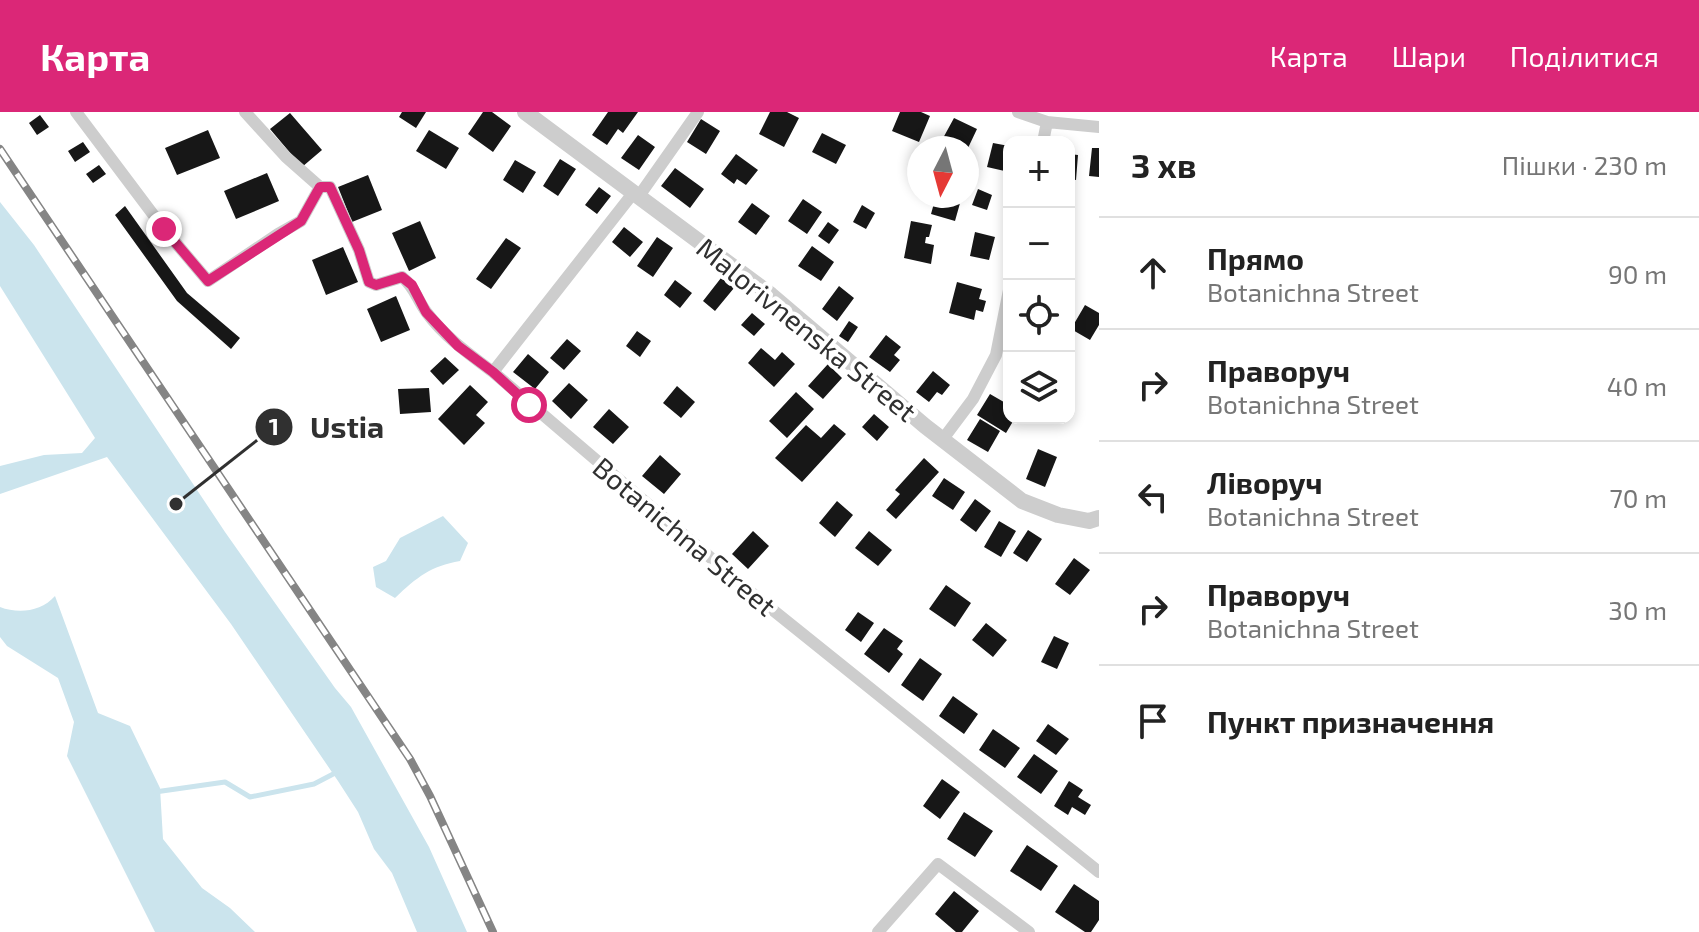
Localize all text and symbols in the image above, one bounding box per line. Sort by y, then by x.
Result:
text: Карта [40,33,150,79]
text: Карта [1270,39,1348,73]
text: Шари [1392,39,1466,73]
text: Поділитися [1510,39,1659,73]
north arrow [907,136,979,208]
map controls [1003,136,1075,424]
button: + [1003,136,1075,208]
text: 3 хв [1131,144,1196,185]
text: Пішки · 230 m [1502,149,1667,180]
button: − [1003,208,1075,280]
route end [146,211,182,247]
street label: Malorivnenska Street [690,230,924,428]
text: Прямо [1207,240,1304,276]
icon: ahead [1131,251,1175,295]
text: 90 m [1608,258,1667,289]
text: Botanichna Street [1207,276,1419,307]
button: locate [1003,280,1075,352]
button: layers [1003,352,1075,424]
text: Праворуч [1207,352,1350,388]
icon: right [1131,363,1175,407]
text: 40 m [1607,370,1667,401]
route start [511,387,547,423]
text: Botanichna Street [1207,388,1419,419]
callout: Ustia [254,400,400,454]
text: Ustia [310,408,384,444]
text: 1 [269,411,279,440]
street label: Botanichna Street [587,450,783,622]
text: Ліворуч [1207,464,1323,500]
icon: left [1131,475,1175,519]
text: 70 m [1609,482,1667,513]
text: Botanichna Street [1207,500,1419,531]
text: Праворуч [1207,576,1350,612]
icon: right [1131,587,1175,631]
text: 30 m [1608,594,1667,625]
text: Botanichna Street [1207,612,1419,643]
icon: arrive [1131,699,1175,743]
text: Пункт призначення [1207,703,1494,739]

